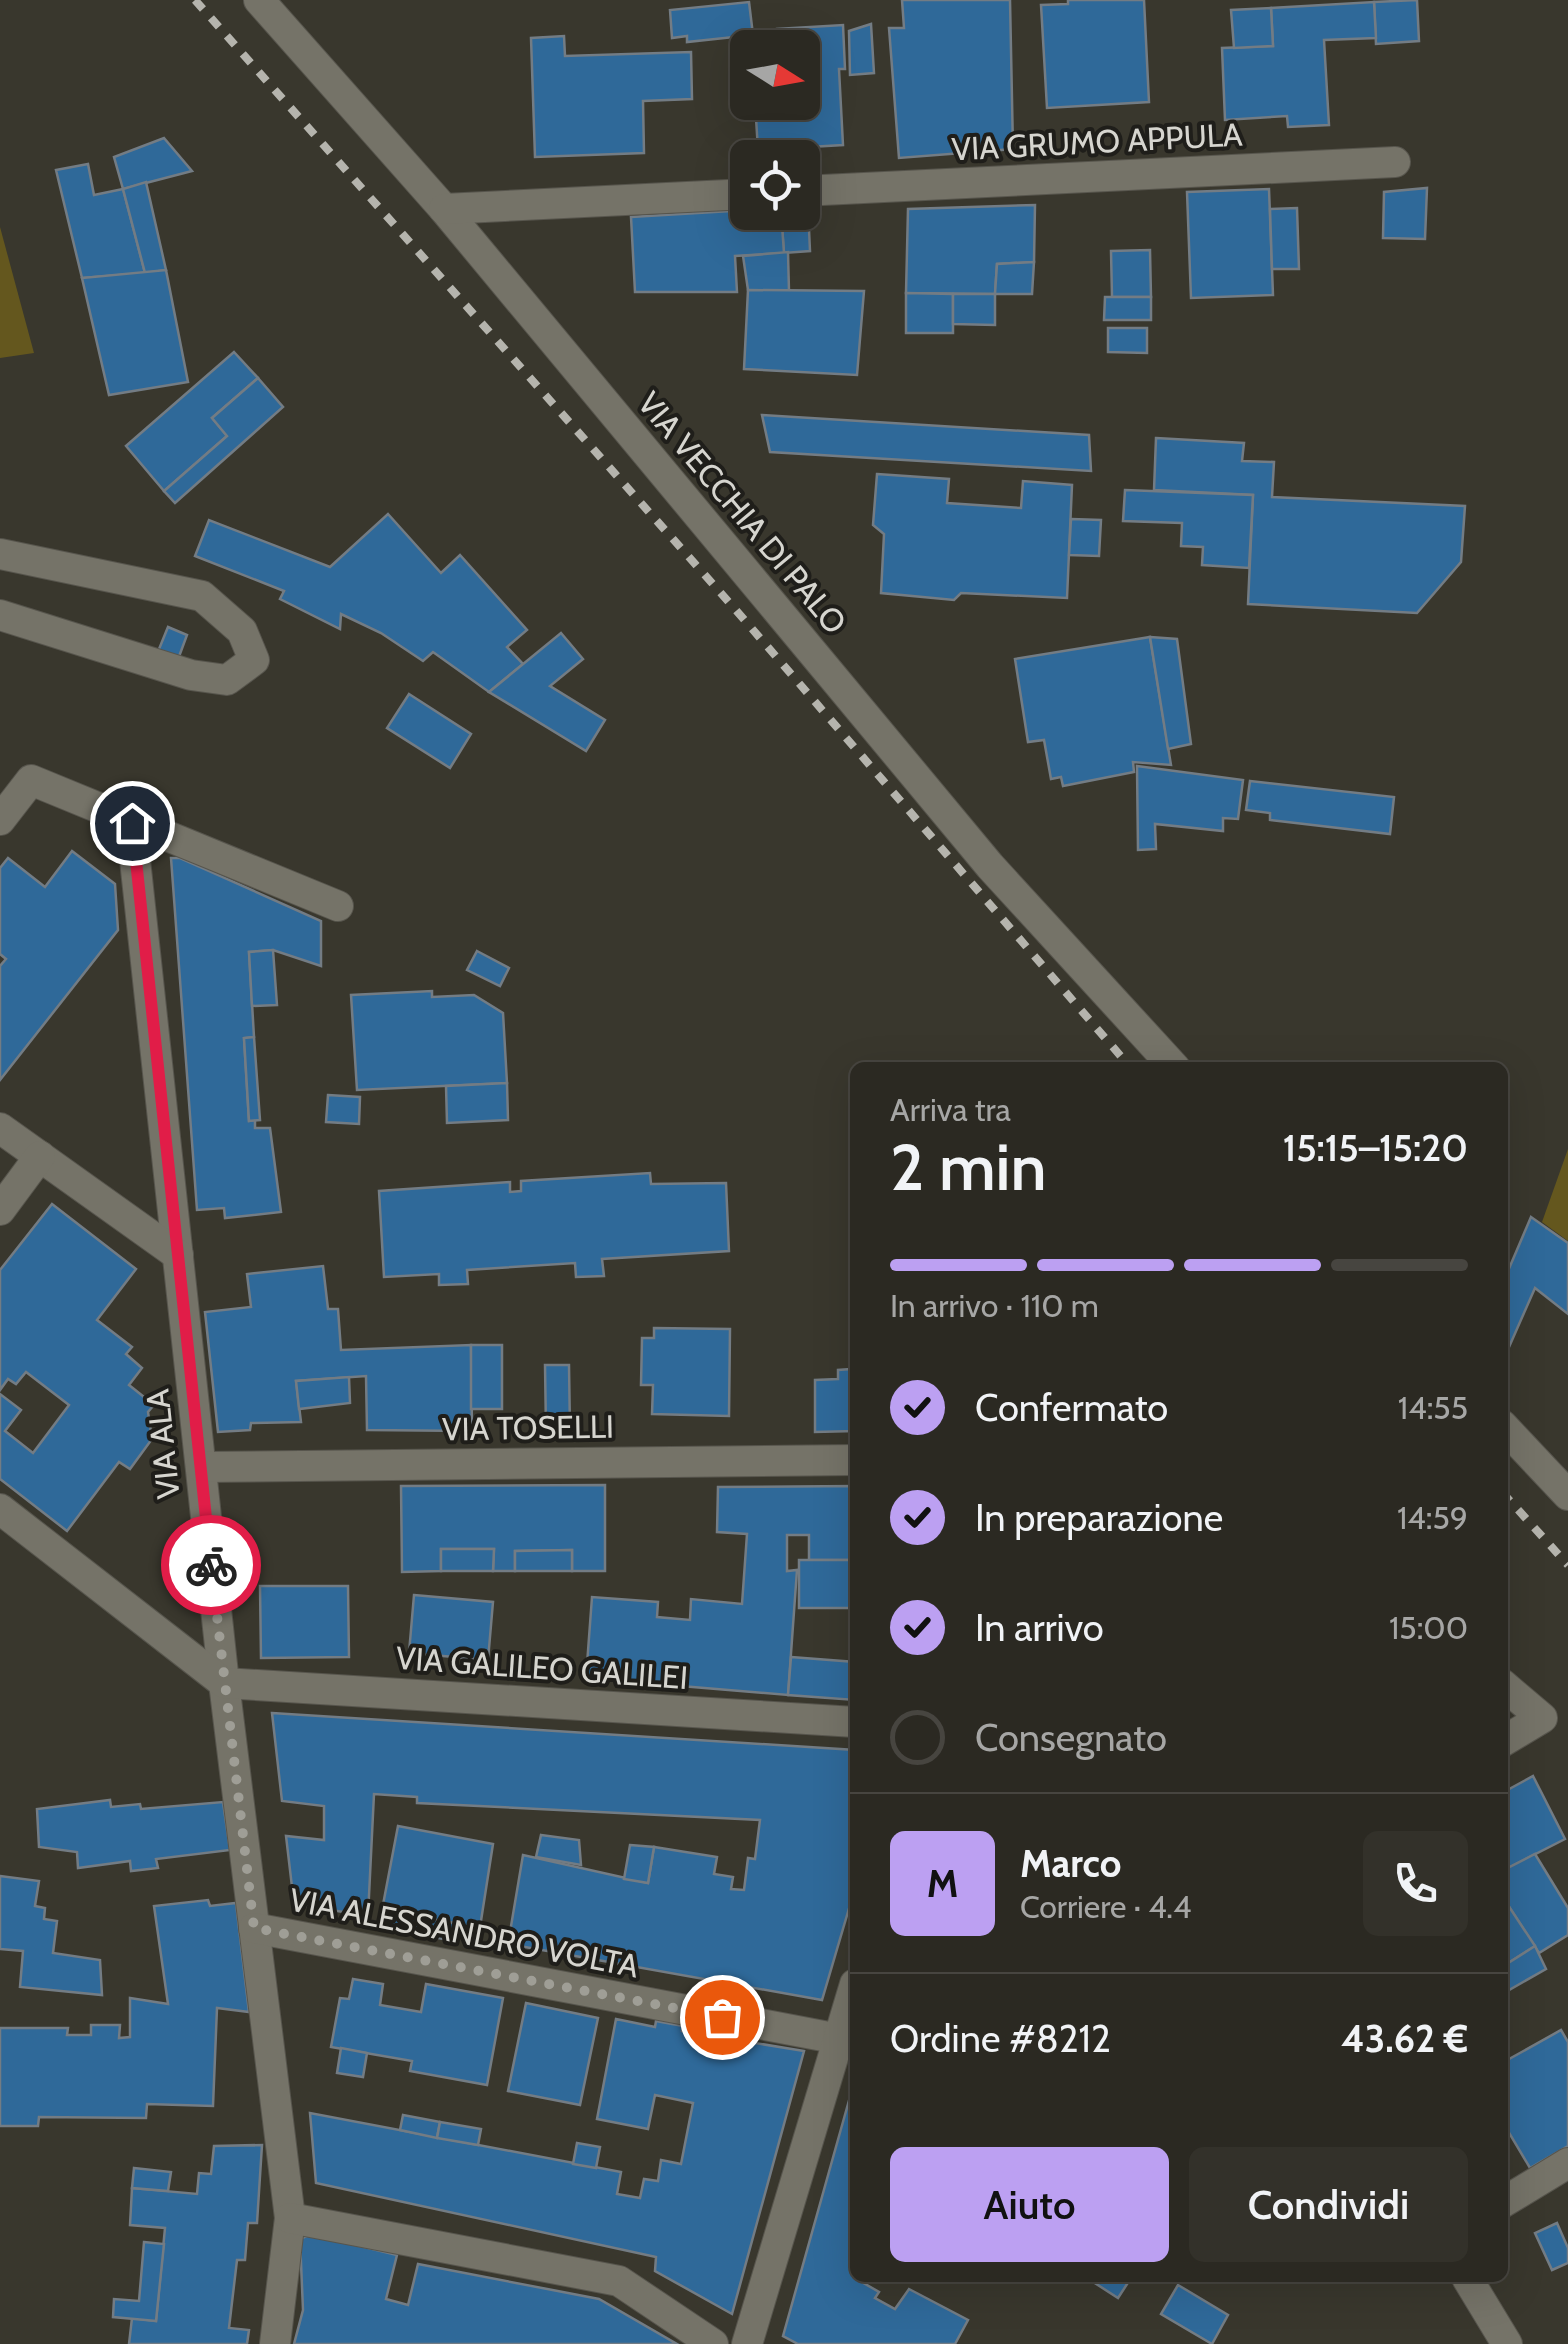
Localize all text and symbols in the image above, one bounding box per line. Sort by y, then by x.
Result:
north arrow [730,30,820,120]
map controls [730,30,820,230]
street label: VIA GRUMO APPULA [951,114,1244,169]
button: locate [730,140,820,230]
street label: VIA VECCHIA DI PALO [630,384,855,641]
pin [90,781,175,866]
icon: home [105,796,160,851]
text: Arriva tra [890,1090,1011,1129]
text: 15:15–15:20 [1283,1124,1468,1171]
text: 2 min [890,1127,1047,1206]
text: In arrivo · 110 m [890,1286,1099,1325]
icon: check [890,1380,945,1435]
text: Confermato [975,1384,1168,1431]
street label: VIA ALA [137,1387,188,1501]
text: 14:55 [1398,1388,1468,1427]
street label: VIA TOSELLI [442,1407,614,1448]
icon: check [890,1490,945,1545]
text: In preparazione [975,1494,1223,1541]
text: 14:59 [1397,1498,1468,1537]
courier [161,1515,261,1615]
icon: bike [184,1538,239,1593]
icon: check [890,1600,945,1655]
text: In arrivo [975,1604,1104,1651]
text: 15:00 [1389,1608,1468,1647]
street label: VIA GALILEO GALILEI [395,1638,689,1697]
text: Consegnato [975,1714,1167,1761]
button: phone [1363,1831,1468,1936]
text: Marco [1020,1840,1121,1887]
text: M [927,1860,958,1907]
street label: VIA ALESSANDRO VOLTA [286,1880,642,1986]
text: Corriere · 4.4 [1020,1887,1192,1926]
pin [680,1975,765,2060]
icon: bag [695,1990,750,2045]
text: Ordine #8212 [890,2015,1111,2062]
text: 43.62 € [1341,2015,1468,2062]
button: Aiuto [890,2147,1169,2262]
button: Condividi [1189,2147,1468,2262]

